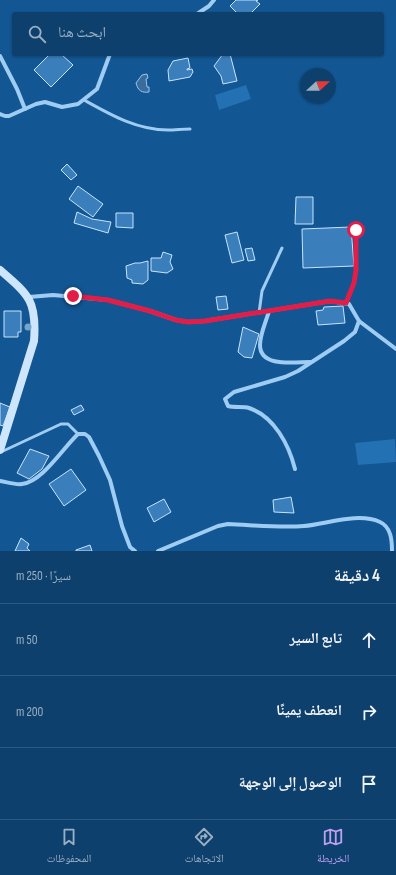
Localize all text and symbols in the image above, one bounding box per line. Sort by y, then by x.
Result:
search box [12,12,384,56]
icon: search [26,23,48,45]
text: ابحث هنا [58,23,106,42]
north arrow [300,68,336,104]
route start [347,221,365,239]
route end [64,287,82,305]
text: 4 دقيقة [334,566,380,586]
text: سيرًا · 250 m [16,568,71,584]
text: تابع السير [290,629,342,648]
icon: ahead [358,629,380,651]
text: 50 m [16,632,37,648]
text: انعطف يمينًا [276,701,342,720]
icon: right [358,701,380,723]
text: 200 m [16,704,43,720]
text: الوصول إلى الوجهة [239,773,342,792]
icon: arrive [358,773,380,795]
tab: المحفوظات [47,826,91,869]
tab: الاتجاهات [185,826,224,869]
tab: الخريطة [317,826,349,869]

